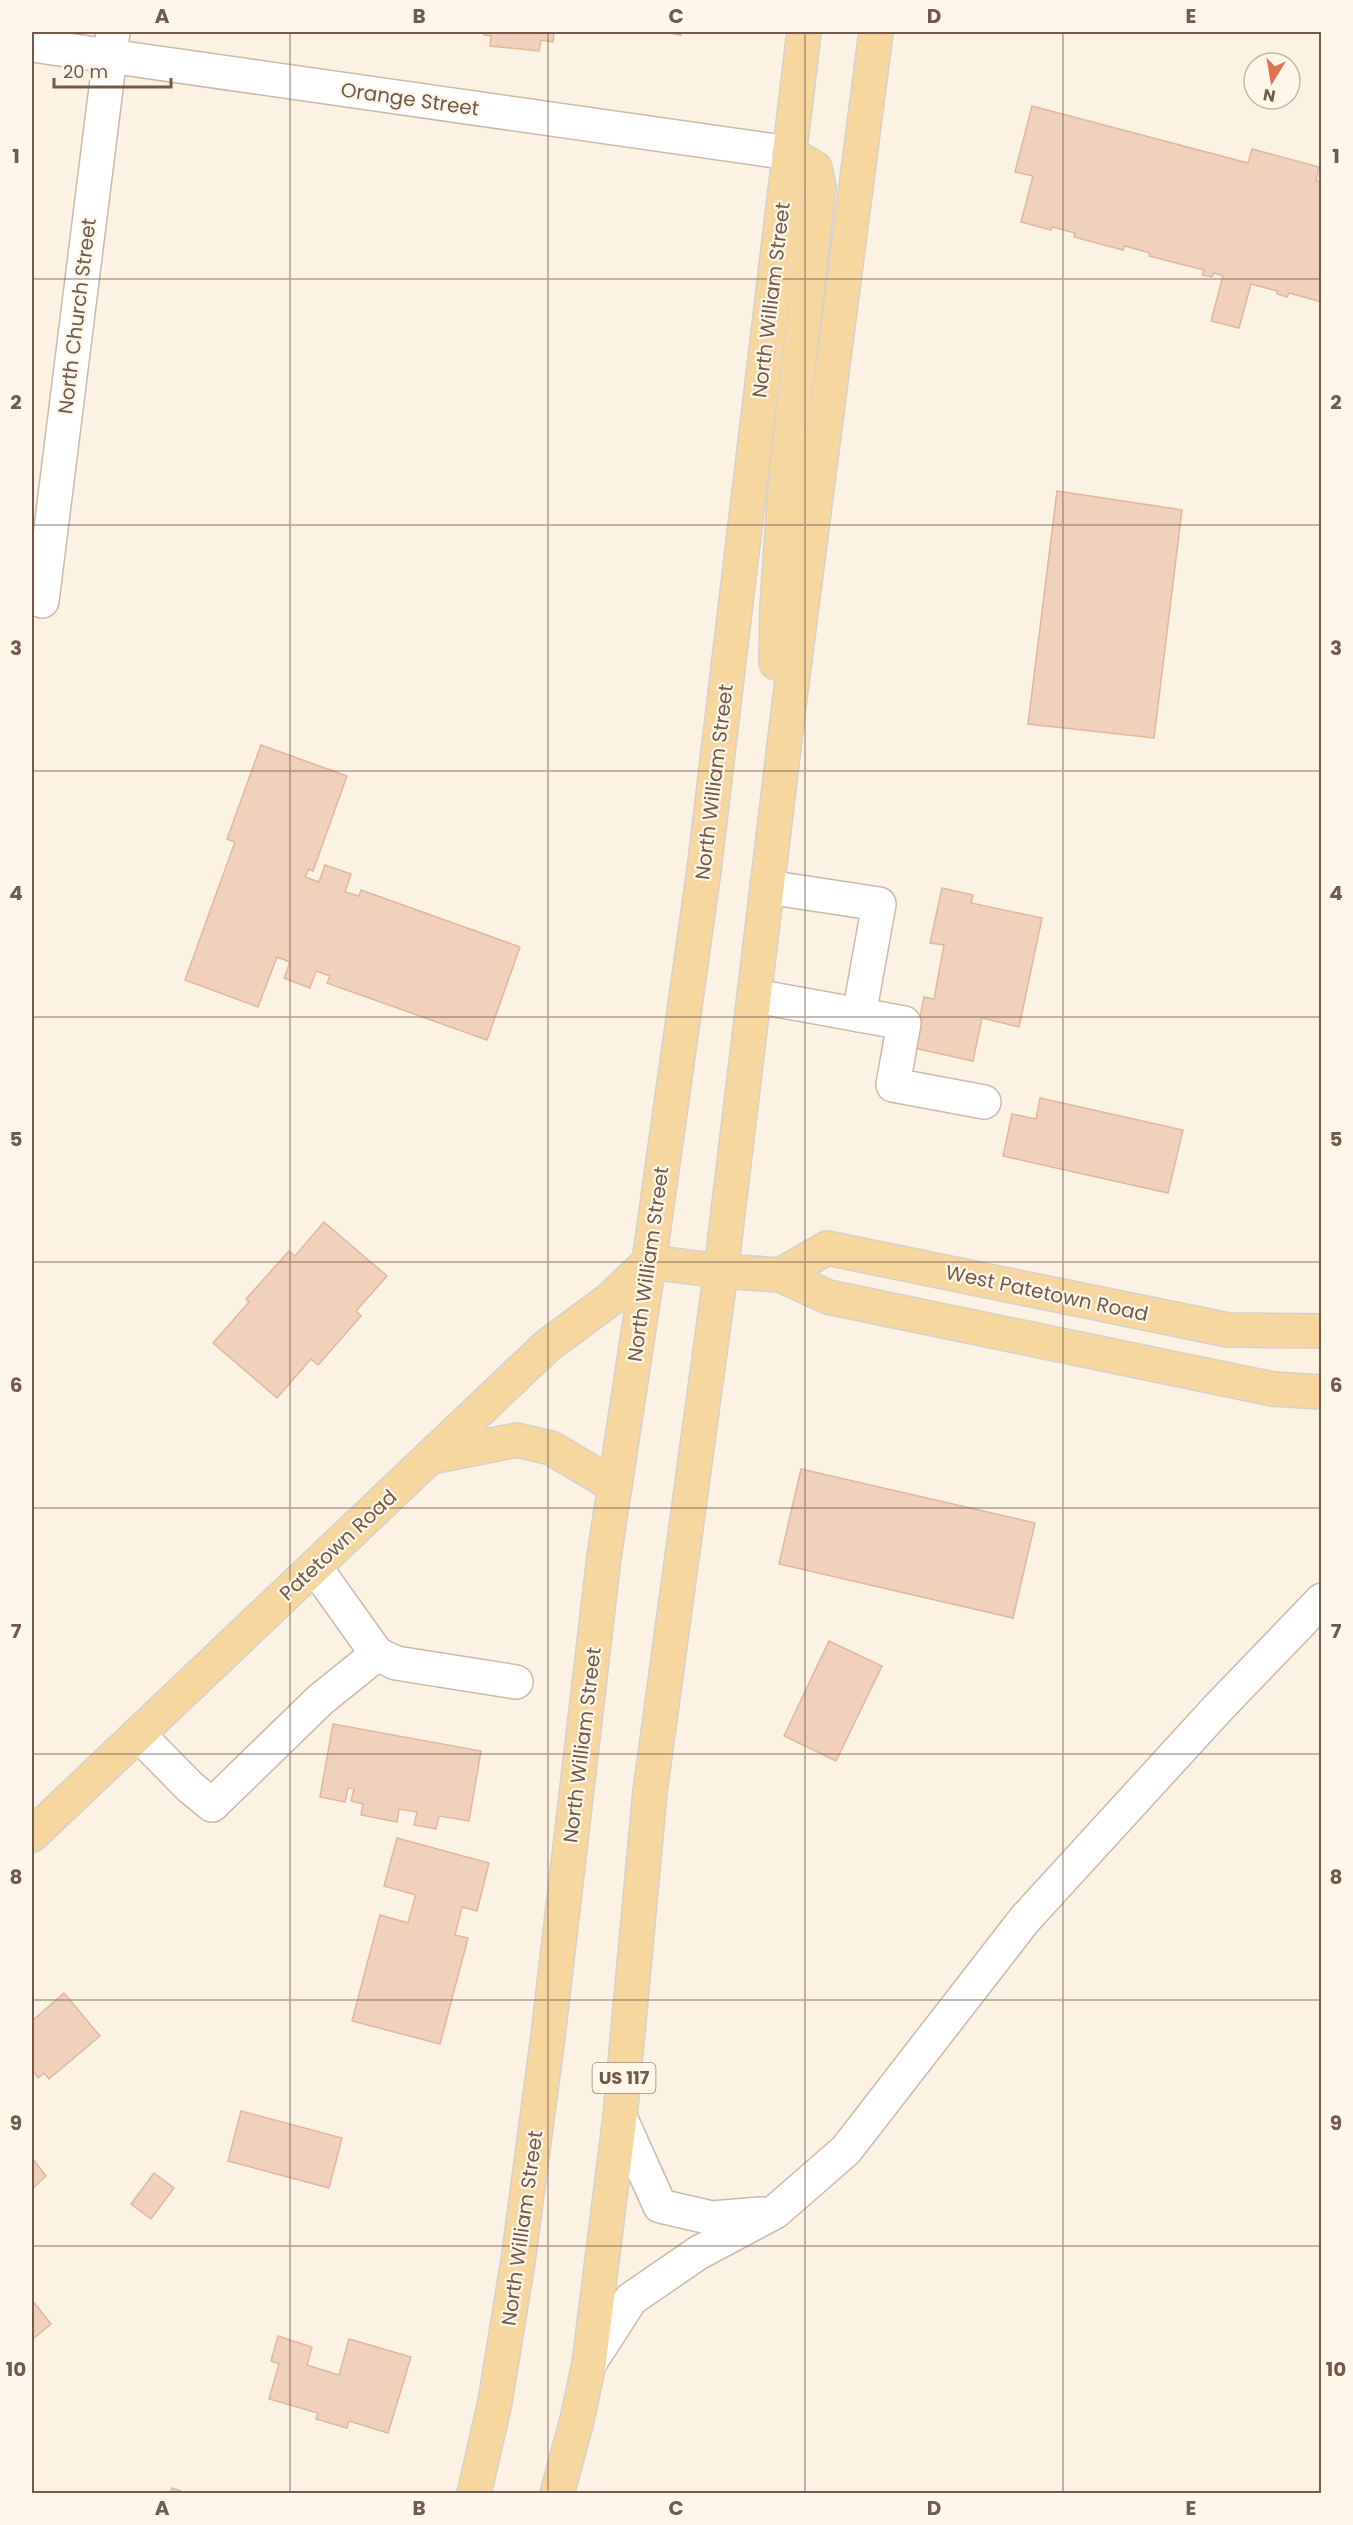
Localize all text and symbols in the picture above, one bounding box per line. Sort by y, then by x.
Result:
text: A [155,2,170,30]
text: B [412,2,426,30]
text: C [668,2,684,30]
text: D [927,2,941,30]
text: E [1186,2,1196,30]
scale bar [54,51,171,89]
north arrow [1242,51,1302,111]
text: 20 m [63,59,108,84]
street label: Orange Street [339,75,481,123]
text: N [1261,83,1277,108]
text: 1 [12,142,20,170]
text: 1 [1332,142,1340,170]
street label: North William Street [745,201,797,399]
street label: North Church Street [51,216,103,416]
text: 2 [10,388,22,416]
text: 2 [1330,388,1342,416]
text: 3 [10,634,22,662]
text: 3 [1330,634,1342,662]
street label: North William Street [688,683,740,881]
text: 4 [9,879,23,907]
text: 4 [1329,879,1343,907]
text: 5 [10,1125,23,1153]
text: 5 [1330,1125,1343,1153]
street label: North William Street [620,1165,676,1363]
street label: West Patetown Road [943,1258,1151,1328]
text: 6 [10,1371,22,1399]
text: 6 [1330,1371,1342,1399]
street label: Patetown Road [273,1483,403,1607]
text: 7 [11,1617,22,1645]
text: 7 [1331,1617,1342,1645]
street label: North William Street [556,1646,608,1844]
text: 8 [10,1863,22,1891]
text: 8 [1330,1863,1342,1891]
road number: US 117 [592,2063,656,2093]
text: 9 [10,2109,22,2137]
text: 9 [1330,2109,1342,2137]
street label: North William Street [494,2129,550,2327]
text: 10 [6,2355,26,2383]
text: 10 [1326,2355,1346,2383]
text: A [155,2494,170,2522]
text: B [412,2494,426,2522]
text: C [668,2494,684,2522]
text: D [927,2494,941,2522]
text: E [1186,2494,1196,2522]

